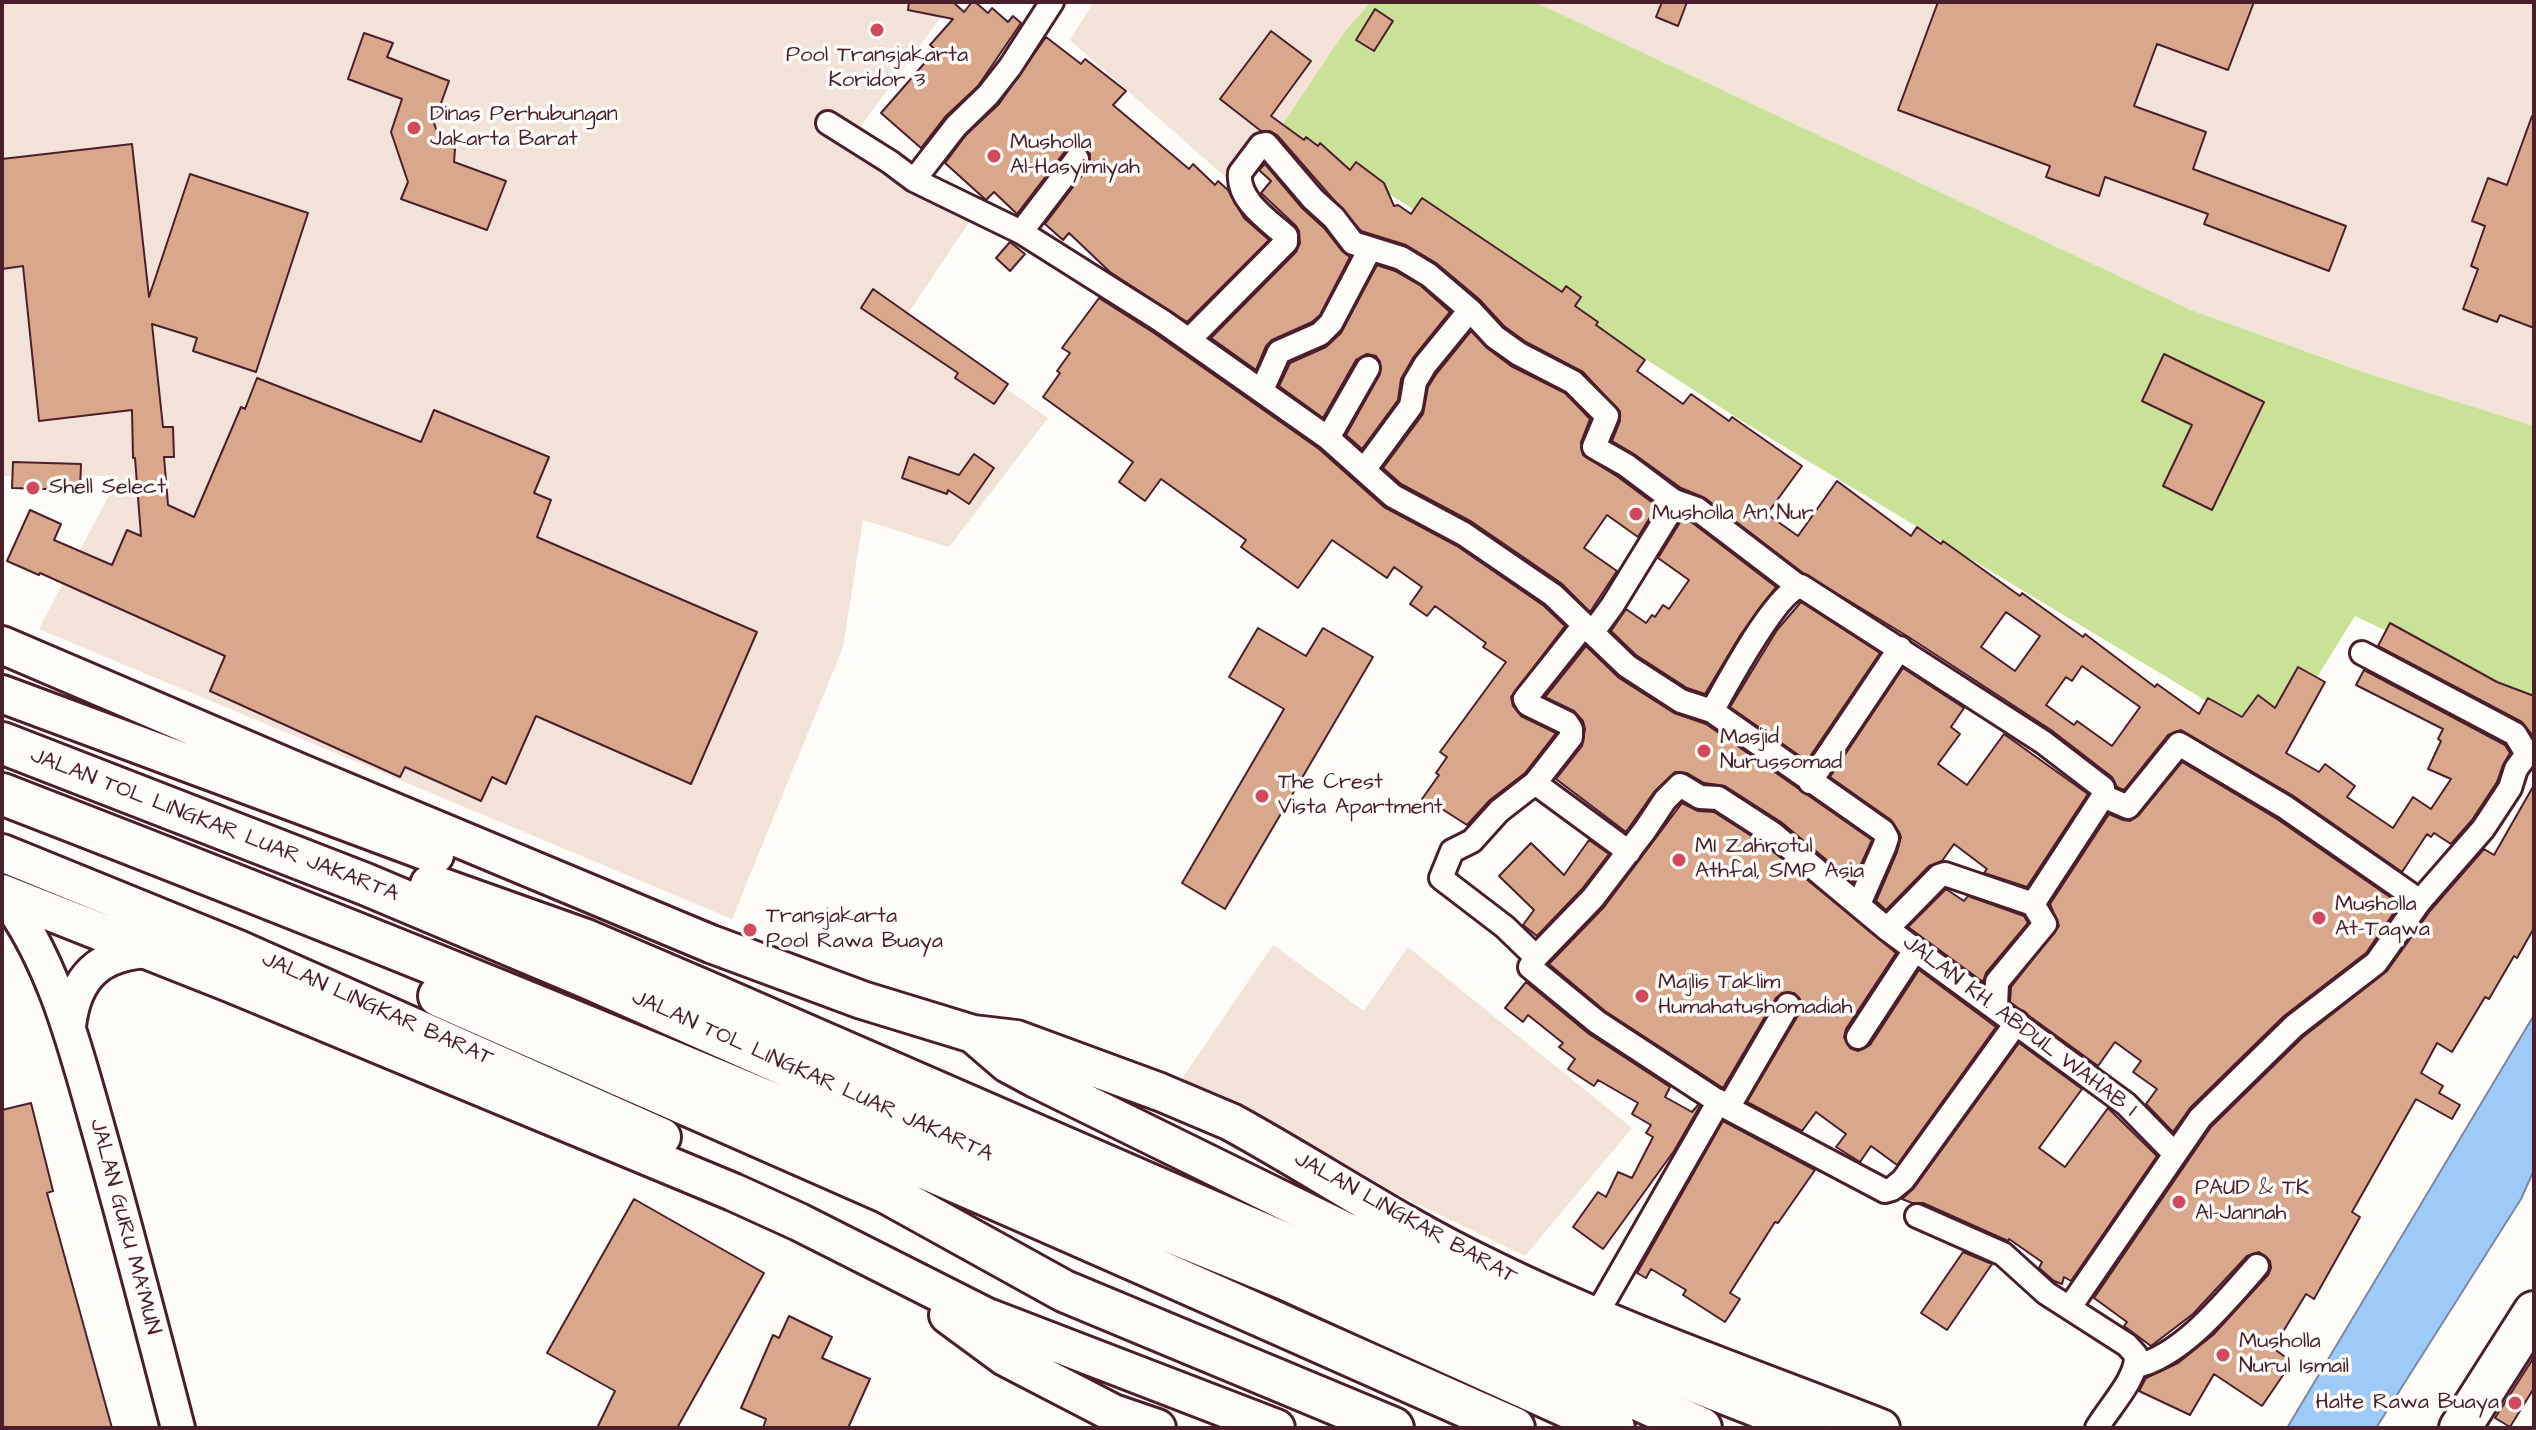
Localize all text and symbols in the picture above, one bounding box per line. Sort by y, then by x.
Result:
marker: Pool Transjakarta Koridor 3 [868,21,886,39]
place label: Pool Transjakarta Koridor 3 [786,43,968,94]
place label: Dinas Perhubungan Jakarta Barat [430,102,618,154]
marker: Dinas Perhubungan Jakarta Barat [405,119,423,137]
place label: Musholla Al-Hasyimiyah [1010,130,1140,182]
marker: Musholla Al-Hasyimiyah [985,147,1003,165]
place label: Shell Select [49,475,166,501]
marker: Shell Select [24,479,42,497]
place label: Musholla An Nur [1652,501,1814,527]
marker: Musholla An Nur [1627,505,1645,523]
place label: Masjid Nurussomad [1720,725,1842,776]
marker: Masjid Nurussomad [1695,742,1713,760]
street label: JALAN TOL LINGKAR LUAR JAKARTA [26,743,402,909]
place label: The Crest Vista Apartment [1278,770,1443,822]
marker: The Crest Vista Apartment [1253,787,1271,805]
place label: MI Zahrotul Athfal, SMP Asia [1695,834,1864,886]
marker: MI Zahrotul Athfal, SMP Asia [1670,851,1688,869]
place label: Musholla At-Taqwa [2335,892,2430,944]
place label: Transjakarta Pool Rawa Buaya [766,904,943,956]
marker: Musholla At-Taqwa [2310,909,2328,927]
marker: Transjakarta Pool Rawa Buaya [741,921,759,939]
street label: JALAN KH. ABDUL WAHAB I [1897,930,2141,1124]
street label: JALAN LINGKAR BARAT [257,947,497,1073]
place label: Majlis Taklim Humahatushomadiah [1658,970,1852,1022]
street label: JALAN TOL LINGKAR LUAR JAKARTA [627,985,997,1169]
marker: Majlis Taklim Humahatushomadiah [1633,987,1651,1005]
street label: JALAN GURU MA'MUN [82,1116,166,1338]
street label: JALAN LINGKAR BARAT [1289,1147,1521,1291]
place label: PAUD & TK Al-Jannah [2195,1176,2309,1228]
marker: PAUD & TK Al-Jannah [2170,1193,2188,1211]
place label: Musholla Nurul Ismail [2239,1329,2349,1380]
marker: Musholla Nurul Ismail [2214,1346,2232,1364]
place label: Halte Rawa Buaya [2315,1390,2499,1416]
marker: Halte Rawa Buaya [2506,1394,2524,1412]

